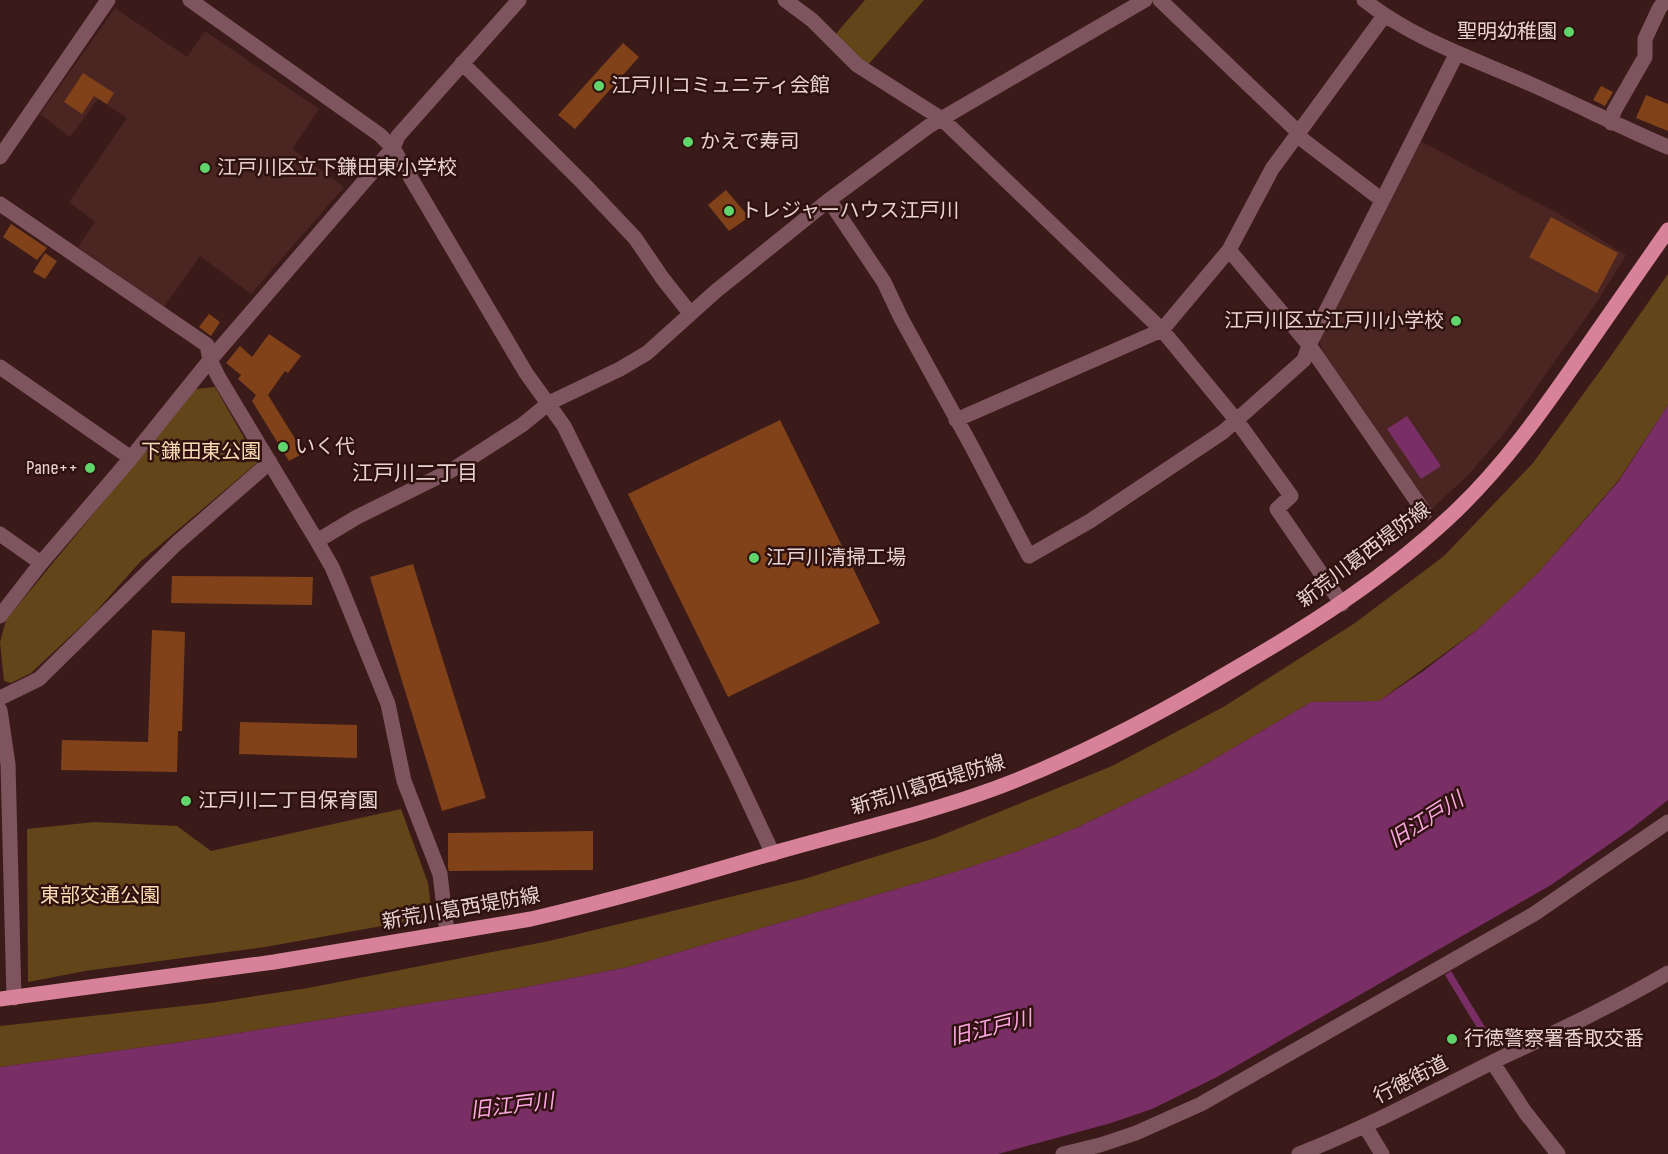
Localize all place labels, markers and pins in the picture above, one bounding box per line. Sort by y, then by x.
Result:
place label: 聖明幼稚園 [1457,20,1557,44]
marker: 聖明幼稚園 [1562,25,1576,39]
place label: 江戸川コミュニティ会館 [611,74,830,98]
marker: 江戸川コミュニティ会館 [592,79,606,93]
place label: かえで寿司 [700,130,799,154]
marker: かえで寿司 [681,135,695,149]
place label: 江戸川区立下鎌田東小学校 [217,156,457,180]
marker: 江戸川区立下鎌田東小学校 [198,161,212,175]
place label: トレジャーハウス江戸川 [741,199,960,223]
marker: トレジャーハウス江戸川 [722,204,736,218]
place label: 江戸川区立江戸川小学校 [1224,309,1444,333]
marker: 江戸川区立江戸川小学校 [1449,314,1463,328]
place label: いく代 [295,435,355,459]
marker: いく代 [276,440,290,454]
place label: Pane++ [26,456,78,480]
marker: Pane++ [83,461,97,475]
place label: 江戸川清掃工場 [766,546,906,570]
marker: 江戸川清掃工場 [747,551,761,565]
place label: 江戸川二丁目保育園 [198,789,378,813]
marker: 江戸川二丁目保育園 [179,794,193,808]
place label: 行徳警察署香取交番 [1464,1027,1644,1051]
marker: 行徳警察署香取交番 [1445,1032,1459,1046]

